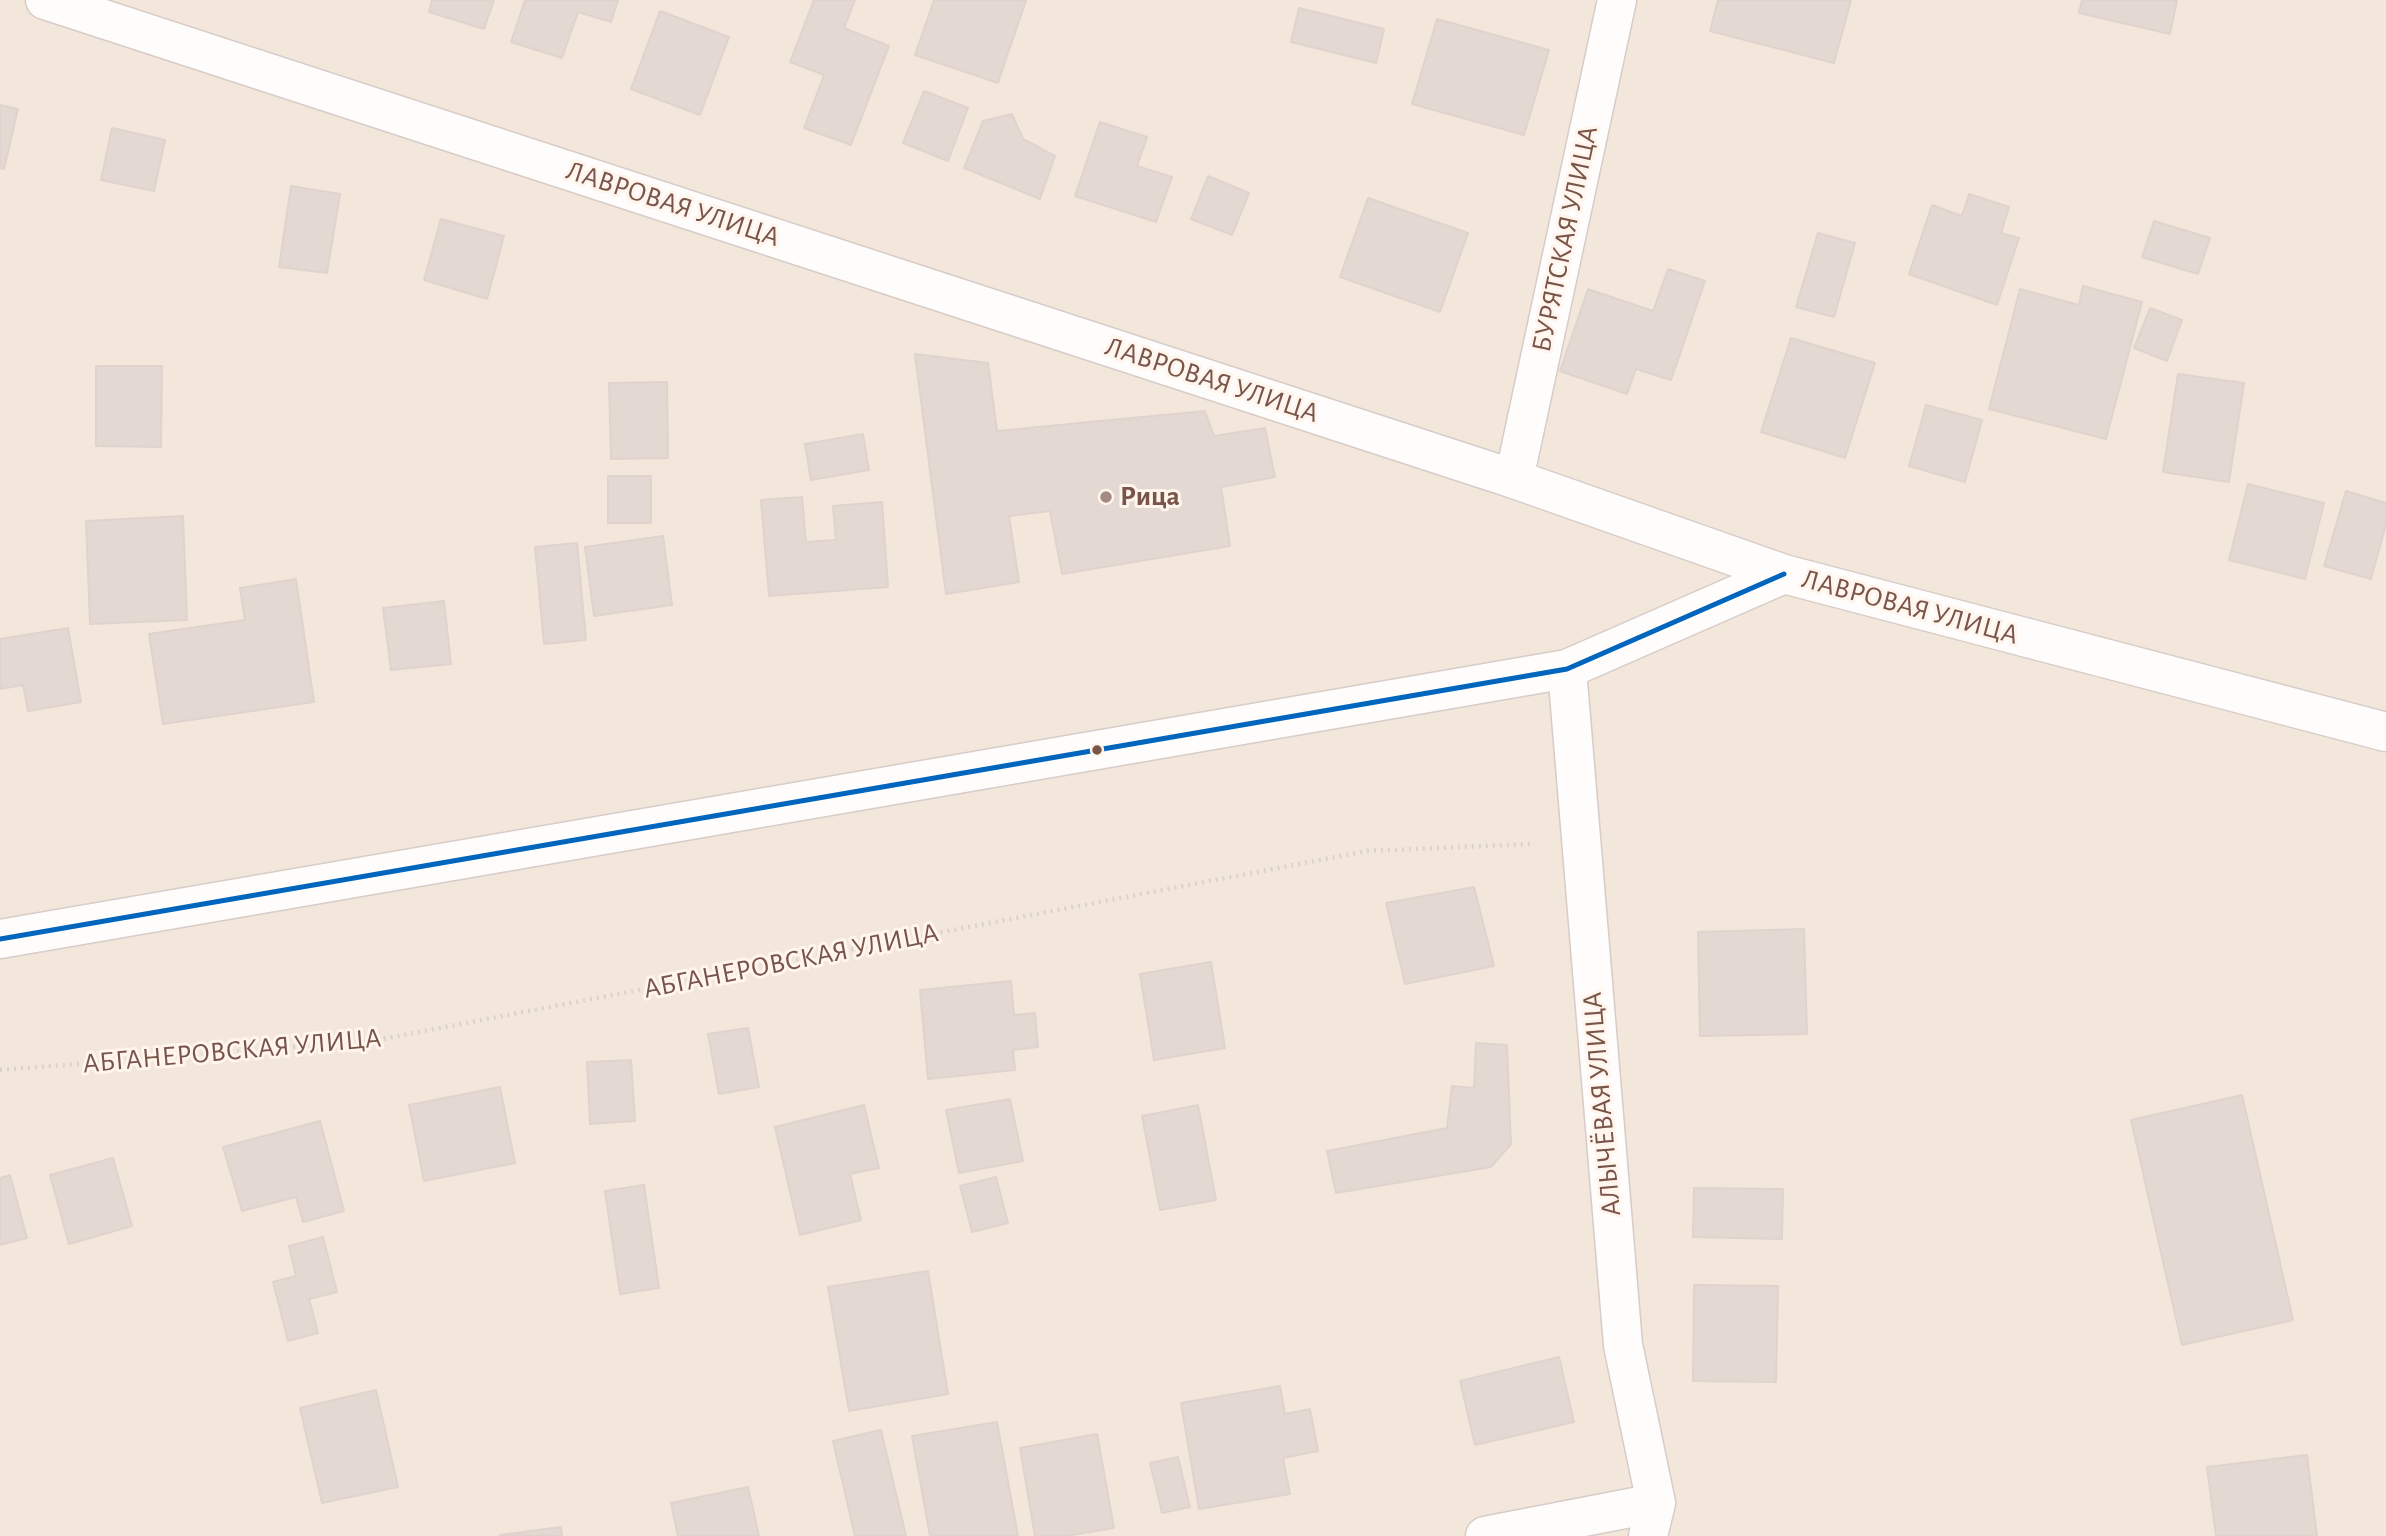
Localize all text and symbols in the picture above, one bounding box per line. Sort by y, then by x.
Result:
street label: БУРЯТСКАЯ УЛИЦА [1525,123,1605,355]
street label: ЛАВРОВАЯ УЛИЦА [562,154,784,254]
street label: ЛАВРОВАЯ УЛИЦА [1101,330,1323,430]
place label: Рица [1120,480,1180,514]
marker: Рица [1098,489,1114,505]
street label: ЛАВРОВАЯ УЛИЦА [1798,562,2022,652]
unlabelled marker [1090,743,1104,757]
street label: АБГАНЕРОВСКАЯ УЛИЦА [641,916,941,1006]
street label: АЛЫЧЁВАЯ УЛИЦА [1575,991,1629,1217]
street label: АБГАНЕРОВСКАЯ УЛИЦА [81,1021,383,1081]

